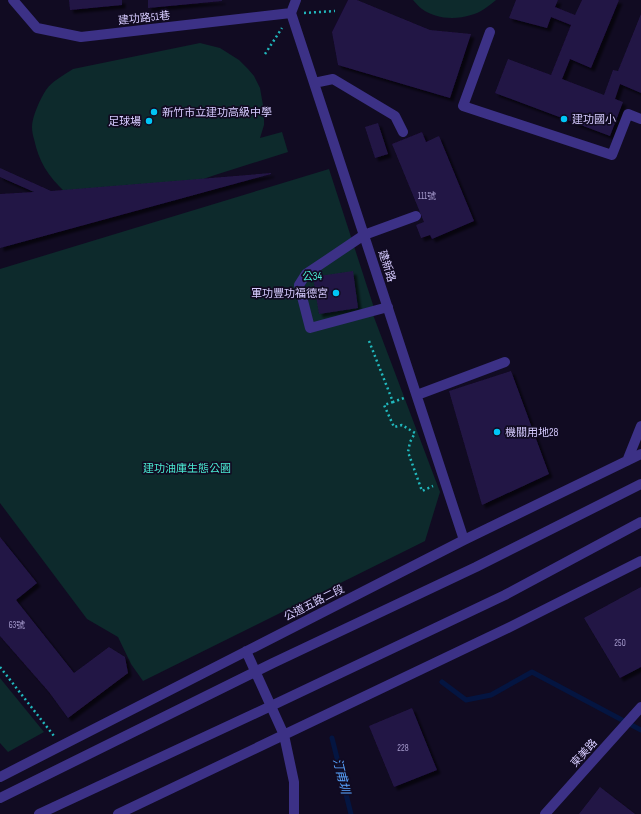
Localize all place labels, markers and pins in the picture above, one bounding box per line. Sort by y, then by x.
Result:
place label: 新竹市立建功高級中學 [162,106,272,119]
marker: 新竹市立建功高級中學 [149,107,159,117]
place label: 建功國小 [572,113,616,126]
marker: 建功國小 [559,114,569,124]
place label: 足球場 [108,115,141,128]
marker: 足球場 [144,116,154,126]
place label: 軍功豐功福德宮 [251,287,328,300]
marker: 軍功豐功福德宮 [331,288,341,298]
place label: 機關用地28 [505,426,559,439]
marker: 機關用地28 [492,427,502,437]

